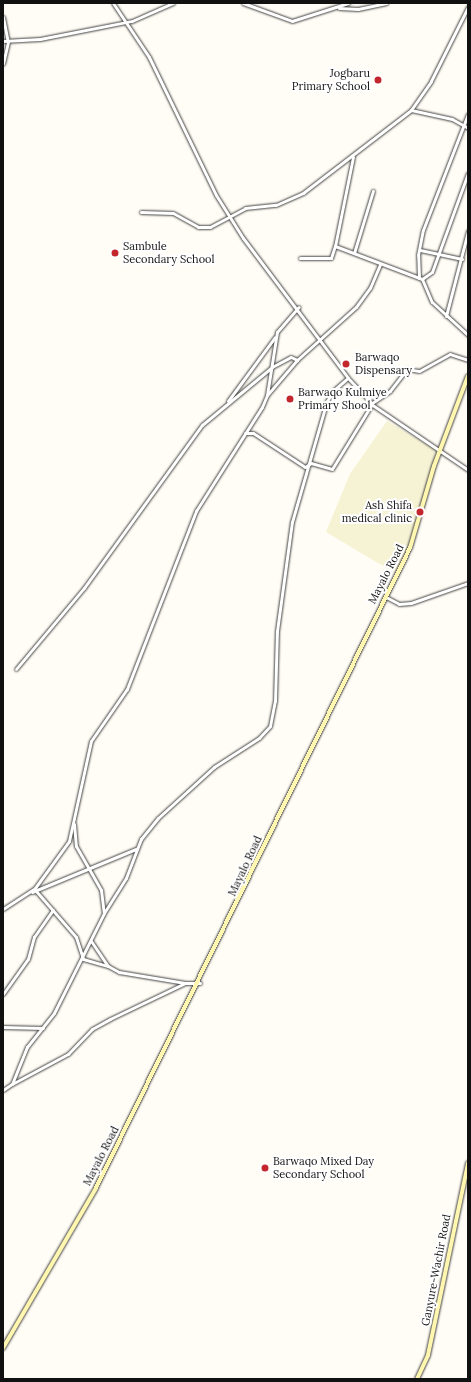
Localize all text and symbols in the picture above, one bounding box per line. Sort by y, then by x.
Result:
place label: Jogbaru Primary School [292,67,370,93]
marker: Jogbaru Primary School [373,75,383,85]
place label: Sambule Secondary School [123,240,214,266]
marker: Sambule Secondary School [110,248,120,258]
place label: Barwaqo Dispensary [355,351,412,377]
marker: Barwaqo Dispensary [340,358,352,370]
place label: Barwaqo Kulmiye Primary Shool [298,386,387,412]
marker: Barwaqo Kulmiye Primary Shool [285,394,295,404]
place label: Ash Shifa medical clinic [342,499,412,525]
marker: Ash Shifa medical clinic [415,507,425,517]
street label: Mayalo Road [365,542,407,606]
street label: Mayalo Road [225,834,265,898]
street label: Mayalo Road [80,1124,122,1188]
place label: Barwaqo Mixed Day Secondary School [273,1155,374,1181]
marker: Barwaqo Mixed Day Secondary School [260,1163,270,1173]
street label: Ganyure-Wachir Road [419,1213,453,1327]

